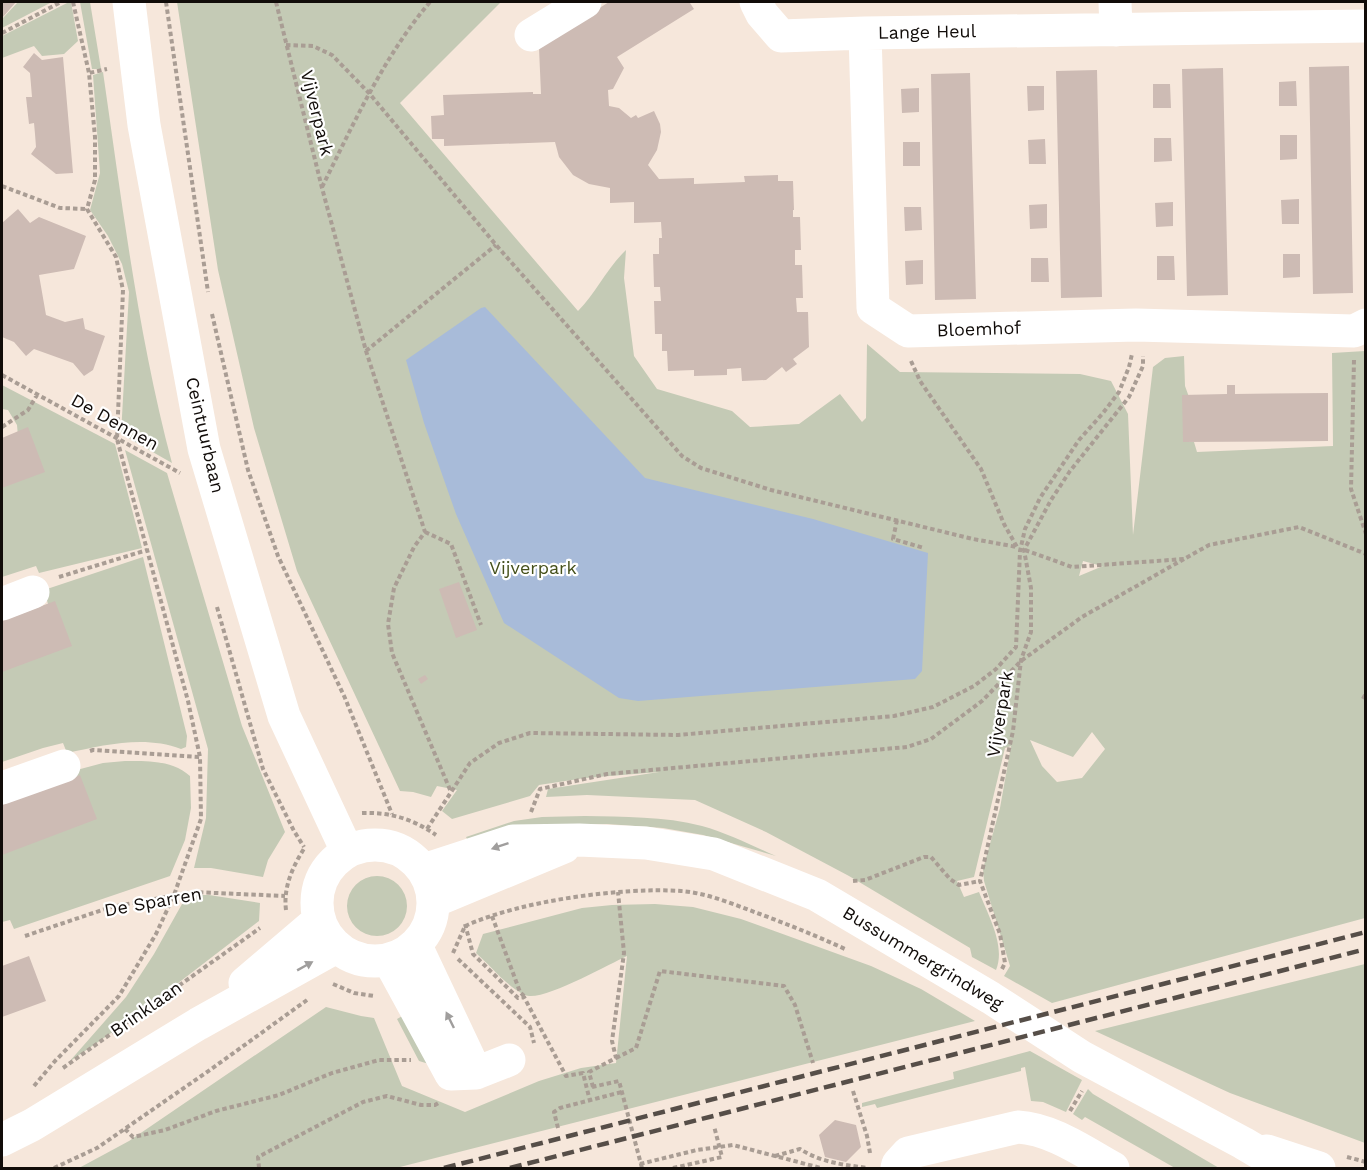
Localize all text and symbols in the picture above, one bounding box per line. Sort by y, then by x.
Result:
street label: Lange Heul [878,20,977,43]
street label: Vijverpark [297,68,338,158]
street label: Bloemhof [936,317,1022,340]
street label: Ceintuurbaan [182,375,229,495]
street label: De Dennen [68,389,163,454]
park label: Vijverpark [489,557,577,578]
street label: Vijverpark [982,669,1017,759]
one-way arrow [491,841,509,851]
street label: De Sparren [103,883,203,920]
street label: Bussummergrindweg [839,901,1008,1014]
one-way arrow [297,961,314,971]
street label: Brinklaan [106,976,185,1041]
one-way arrow [446,1012,455,1029]

